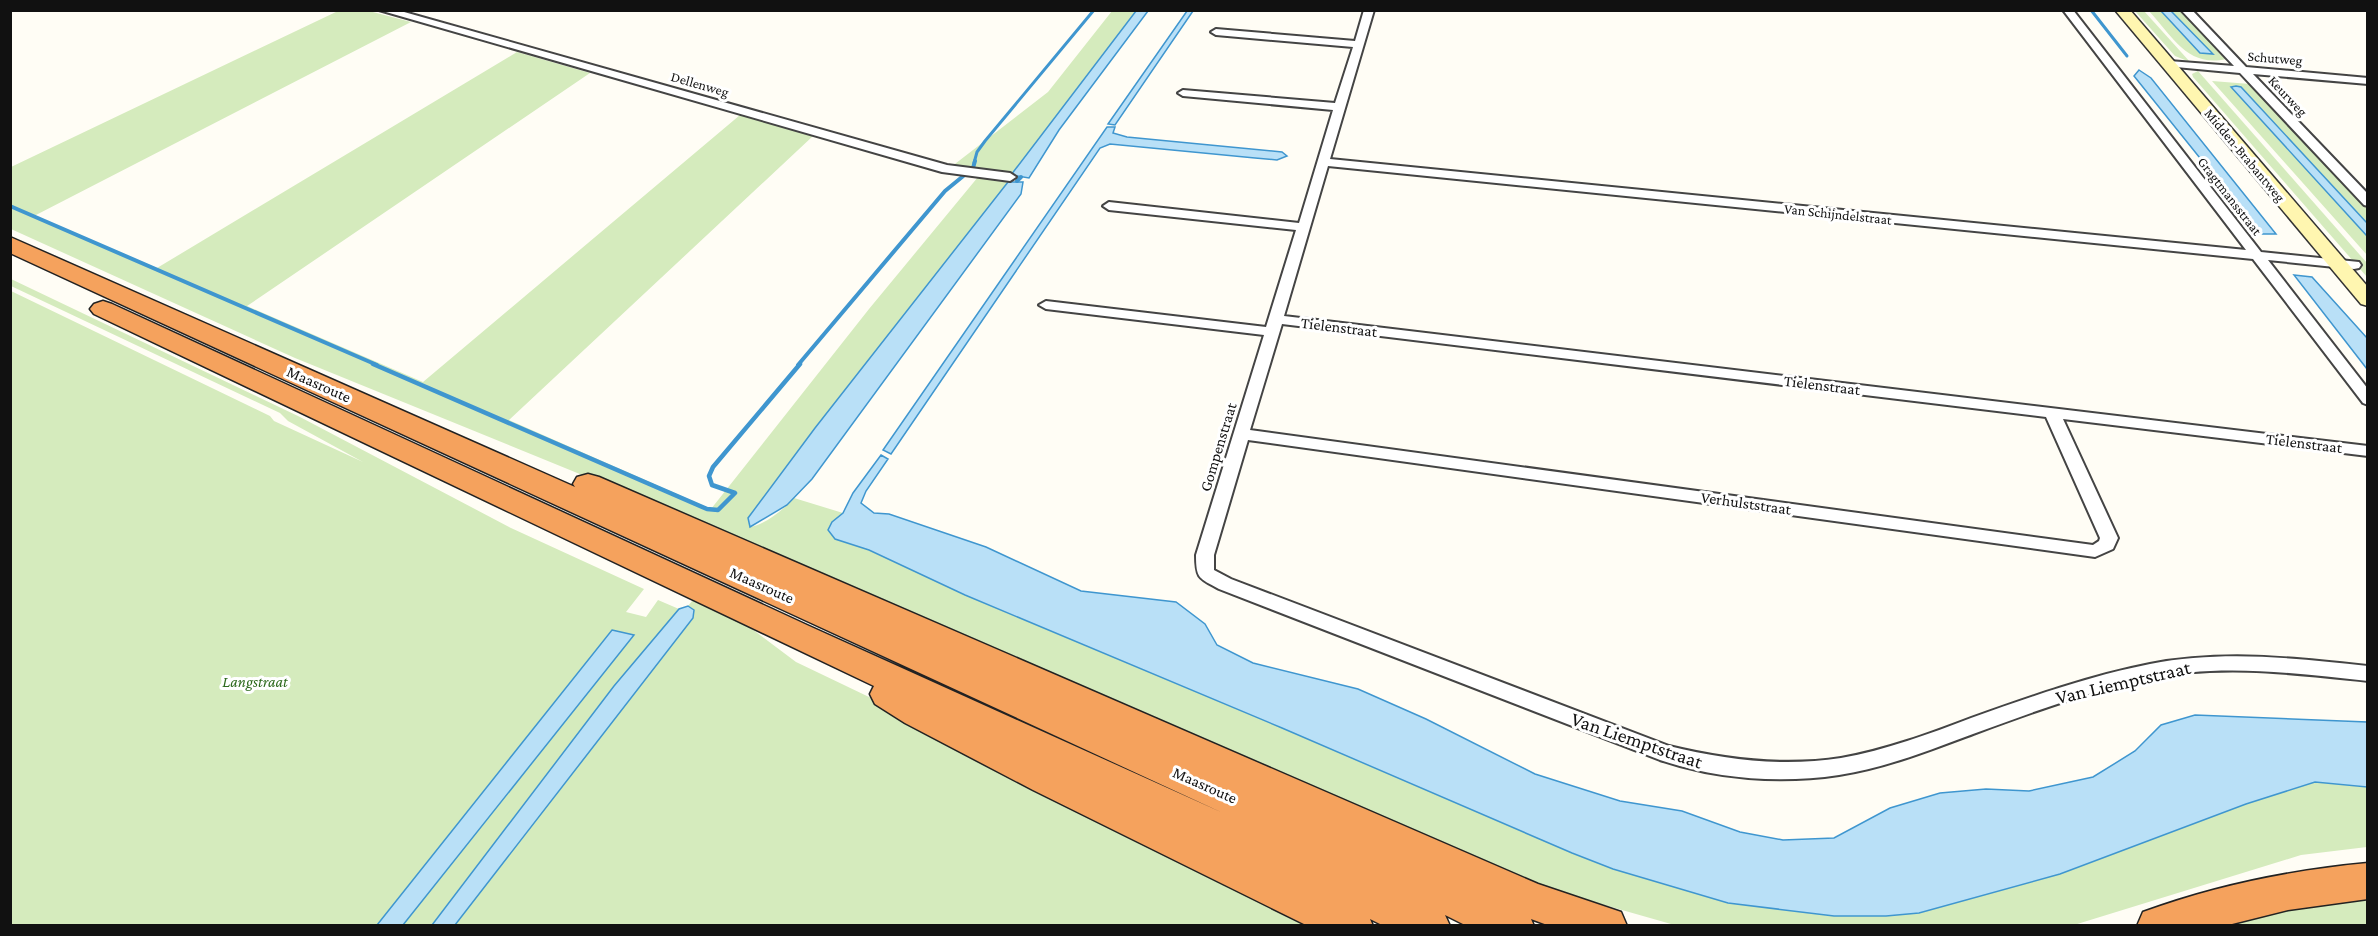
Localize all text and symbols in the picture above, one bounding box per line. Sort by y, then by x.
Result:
street label: Schutweg [2247,48,2303,68]
street label: Dellenweg [669,68,731,100]
street label: Keurweg [2265,72,2311,120]
street label: Midden-Brabantweg [2201,105,2289,205]
street label: Gragtmansstraat [2195,154,2266,238]
street label: Van Schijndelstraat [1783,200,1893,229]
street label: Tielenstraat [1300,314,1379,340]
street label: Maasroute [284,362,354,406]
street label: Tielenstraat [1783,372,1862,398]
street label: Gompenstraat [1196,400,1241,494]
street label: Tielenstraat [2265,430,2344,456]
street label: Verhulststraat [1700,488,1793,518]
street label: Maasroute [727,563,797,607]
street label: Van Liemptstraat [2053,656,2193,709]
park label: Langstraat [222,673,288,691]
street label: Van Liemptstraat [1568,707,1706,774]
street label: Maasroute [1170,763,1240,807]

